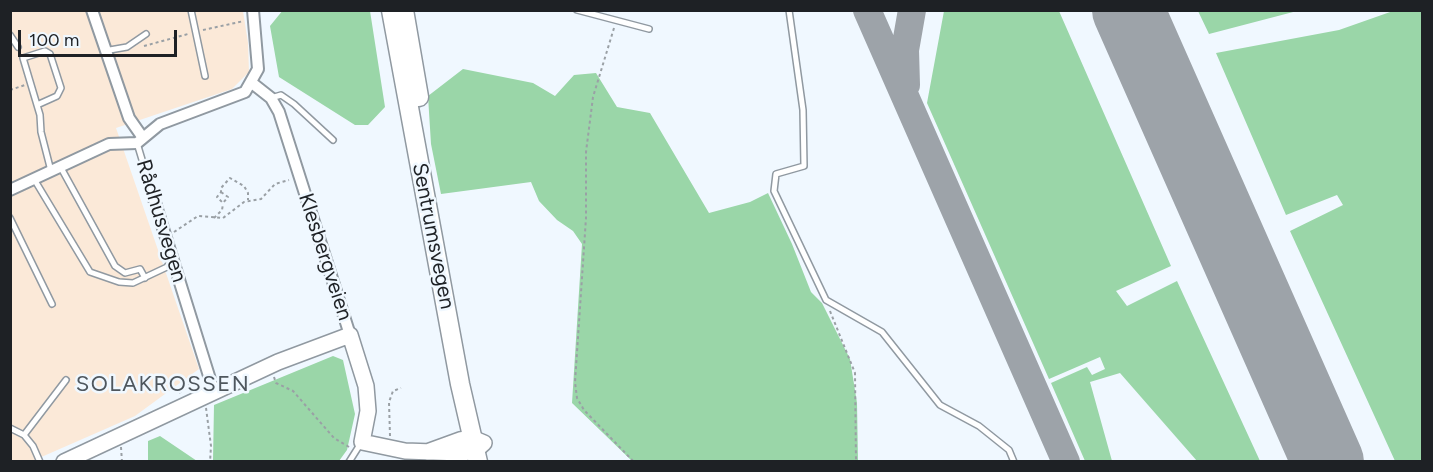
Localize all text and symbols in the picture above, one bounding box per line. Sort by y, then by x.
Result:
scale bar [21,18,180,56]
text: 100 m [29,29,79,51]
street label: Rådhusvegen [130,157,192,285]
street label: Sentrumsvegen [406,161,460,311]
street label: Klesbergveien [293,190,357,324]
district label: SOLAKROSSEN [76,372,250,398]

